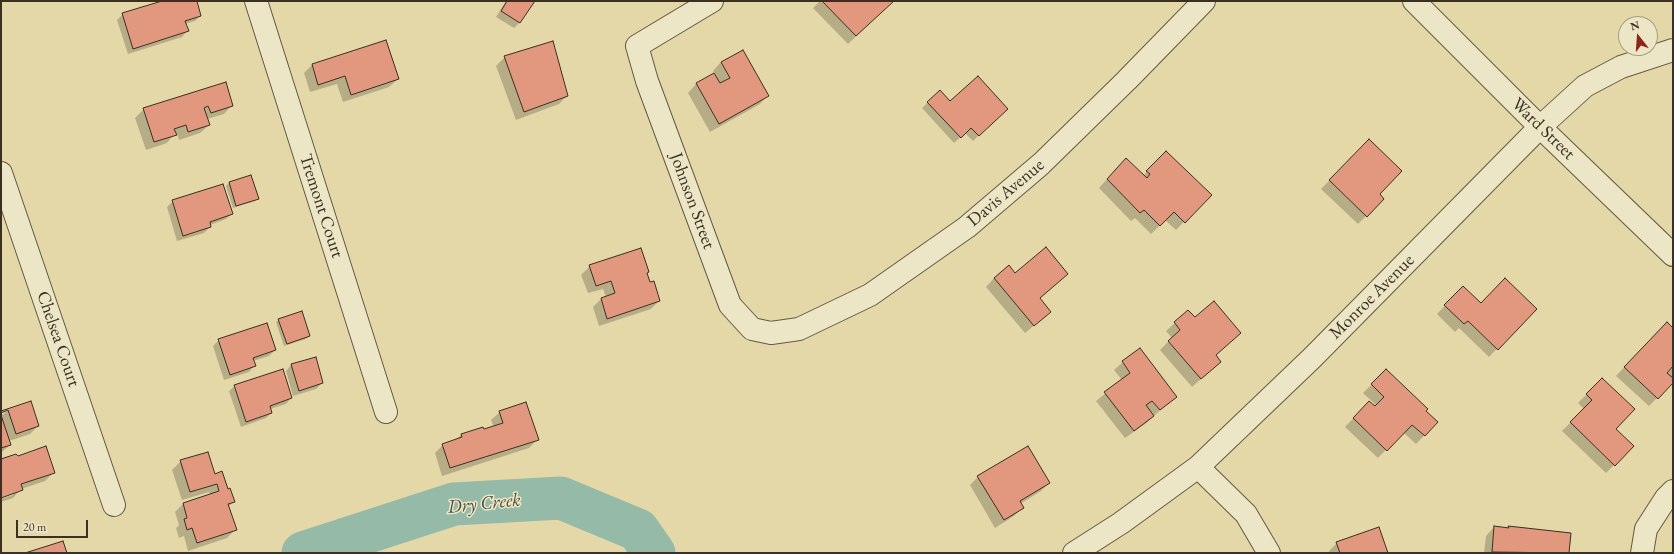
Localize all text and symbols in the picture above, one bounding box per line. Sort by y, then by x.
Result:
north arrow [1618,16,1658,56]
text: N [1628,17,1641,33]
street label: Ward Street [1507,93,1579,165]
street label: Johnson Street [665,150,719,252]
street label: Tremont Court [294,151,348,261]
street label: Davis Avenue [963,155,1049,231]
street label: Monroe Avenue [1325,250,1419,344]
street label: Chelsea Court [32,288,84,390]
water label: Dry Creek [446,489,522,519]
scale bar [18,512,90,538]
text: 20 m [23,519,46,535]

